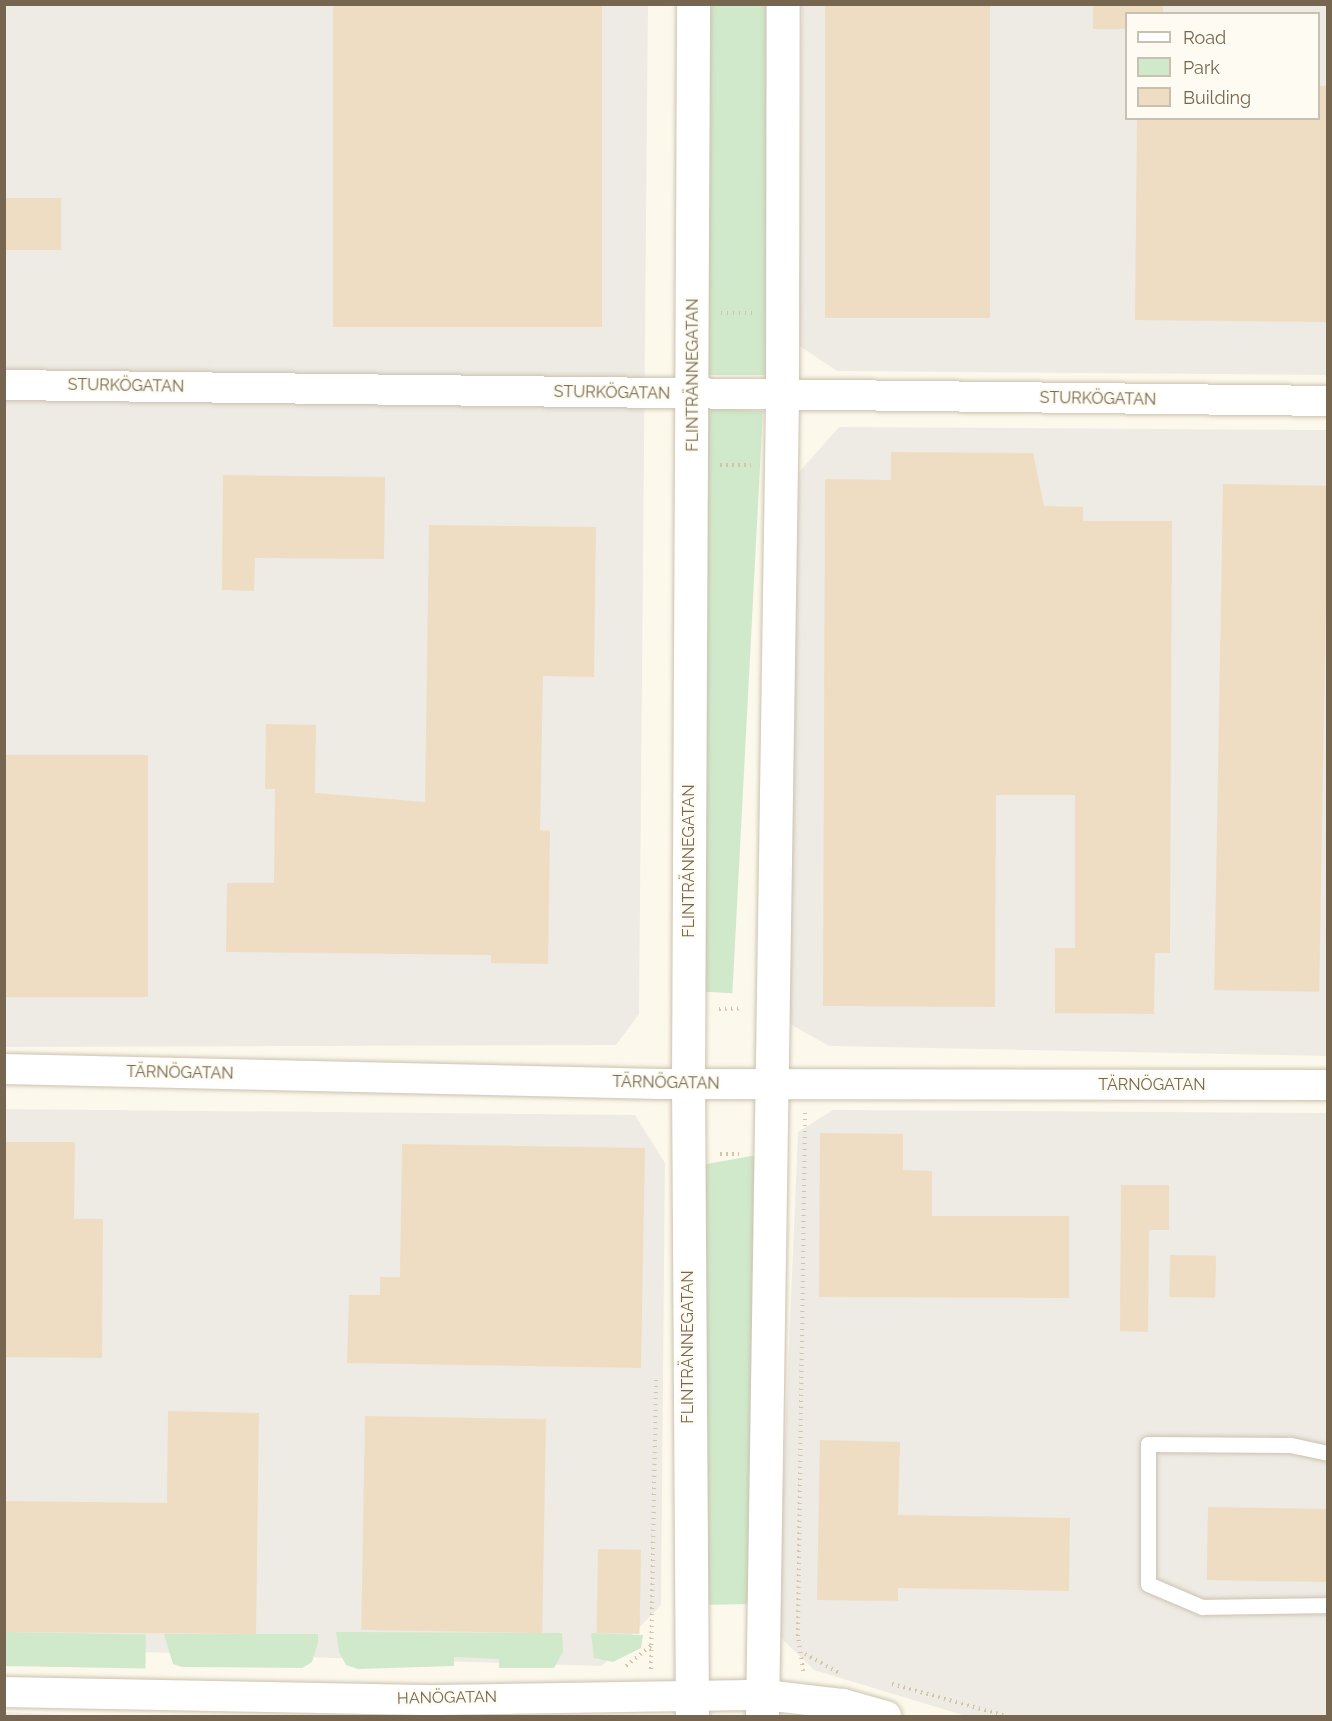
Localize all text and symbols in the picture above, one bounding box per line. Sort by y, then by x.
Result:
legend [1125,12,1320,120]
text: Road [1183,27,1226,48]
text: Park [1183,57,1220,78]
text: Building [1183,87,1251,108]
street label: FLINTRÄNNEGATAN [683,298,703,452]
street label: STURKÖGATAN [68,375,184,397]
street label: STURKÖGATAN [554,382,670,404]
street label: STURKÖGATAN [1040,388,1156,410]
street label: FLINTRÄNNEGATAN [679,784,699,938]
street label: TÄRNÖGATAN [126,1062,234,1084]
street label: TÄRNÖGATAN [612,1072,720,1094]
street label: TÄRNÖGATAN [1098,1075,1206,1095]
street label: FLINTRÄNNEGATAN [678,1270,698,1424]
street label: HANÖGATAN [397,1688,497,1708]

